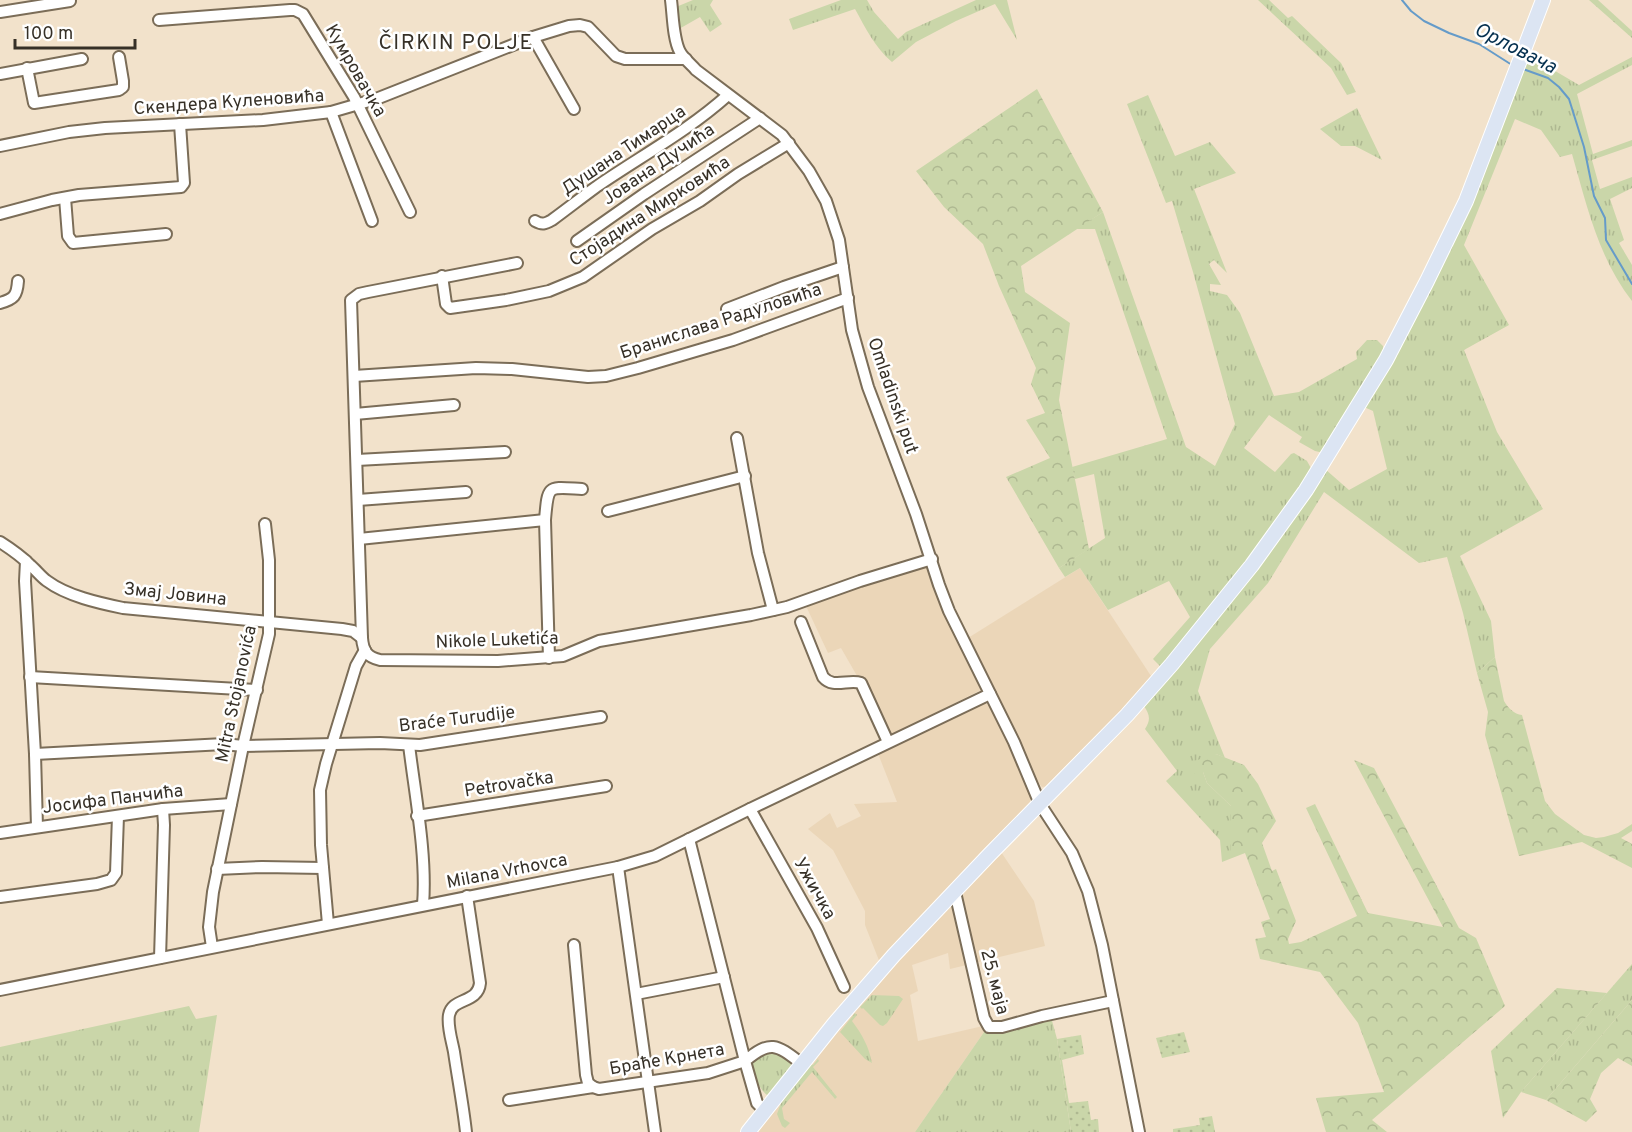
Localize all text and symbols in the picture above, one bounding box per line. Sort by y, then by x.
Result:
scale bar [15,12,135,50]
water label: Орловача [1469,17,1561,81]
street label: Кумровачка [319,21,391,121]
text: 100 m [24,23,73,46]
district label: ČIRKIN POLJE [378,29,534,57]
street label: Скендера Куленовића [133,85,325,121]
street label: Душана Тимарца [557,101,691,201]
street label: Јована Дучића [599,119,719,211]
street label: Стојадина Мирковића [565,151,735,273]
street label: Бранислава Радуловића [617,279,825,365]
street label: Omladinski put [861,335,923,457]
street label: Змај Јовина [122,578,228,612]
street label: Mitra Stojanovića [211,623,263,765]
street label: Nikole Luketića [435,627,559,655]
street label: Braće Turudije [398,701,516,739]
street label: Petrovačka [463,767,555,803]
street label: Јосифа Панчића [41,780,185,820]
street label: Milana Vrhovca [445,849,569,895]
street label: Ужичка [788,854,840,924]
street label: 25. маја [974,947,1014,1017]
street label: Браће Крнета [608,1039,726,1081]

